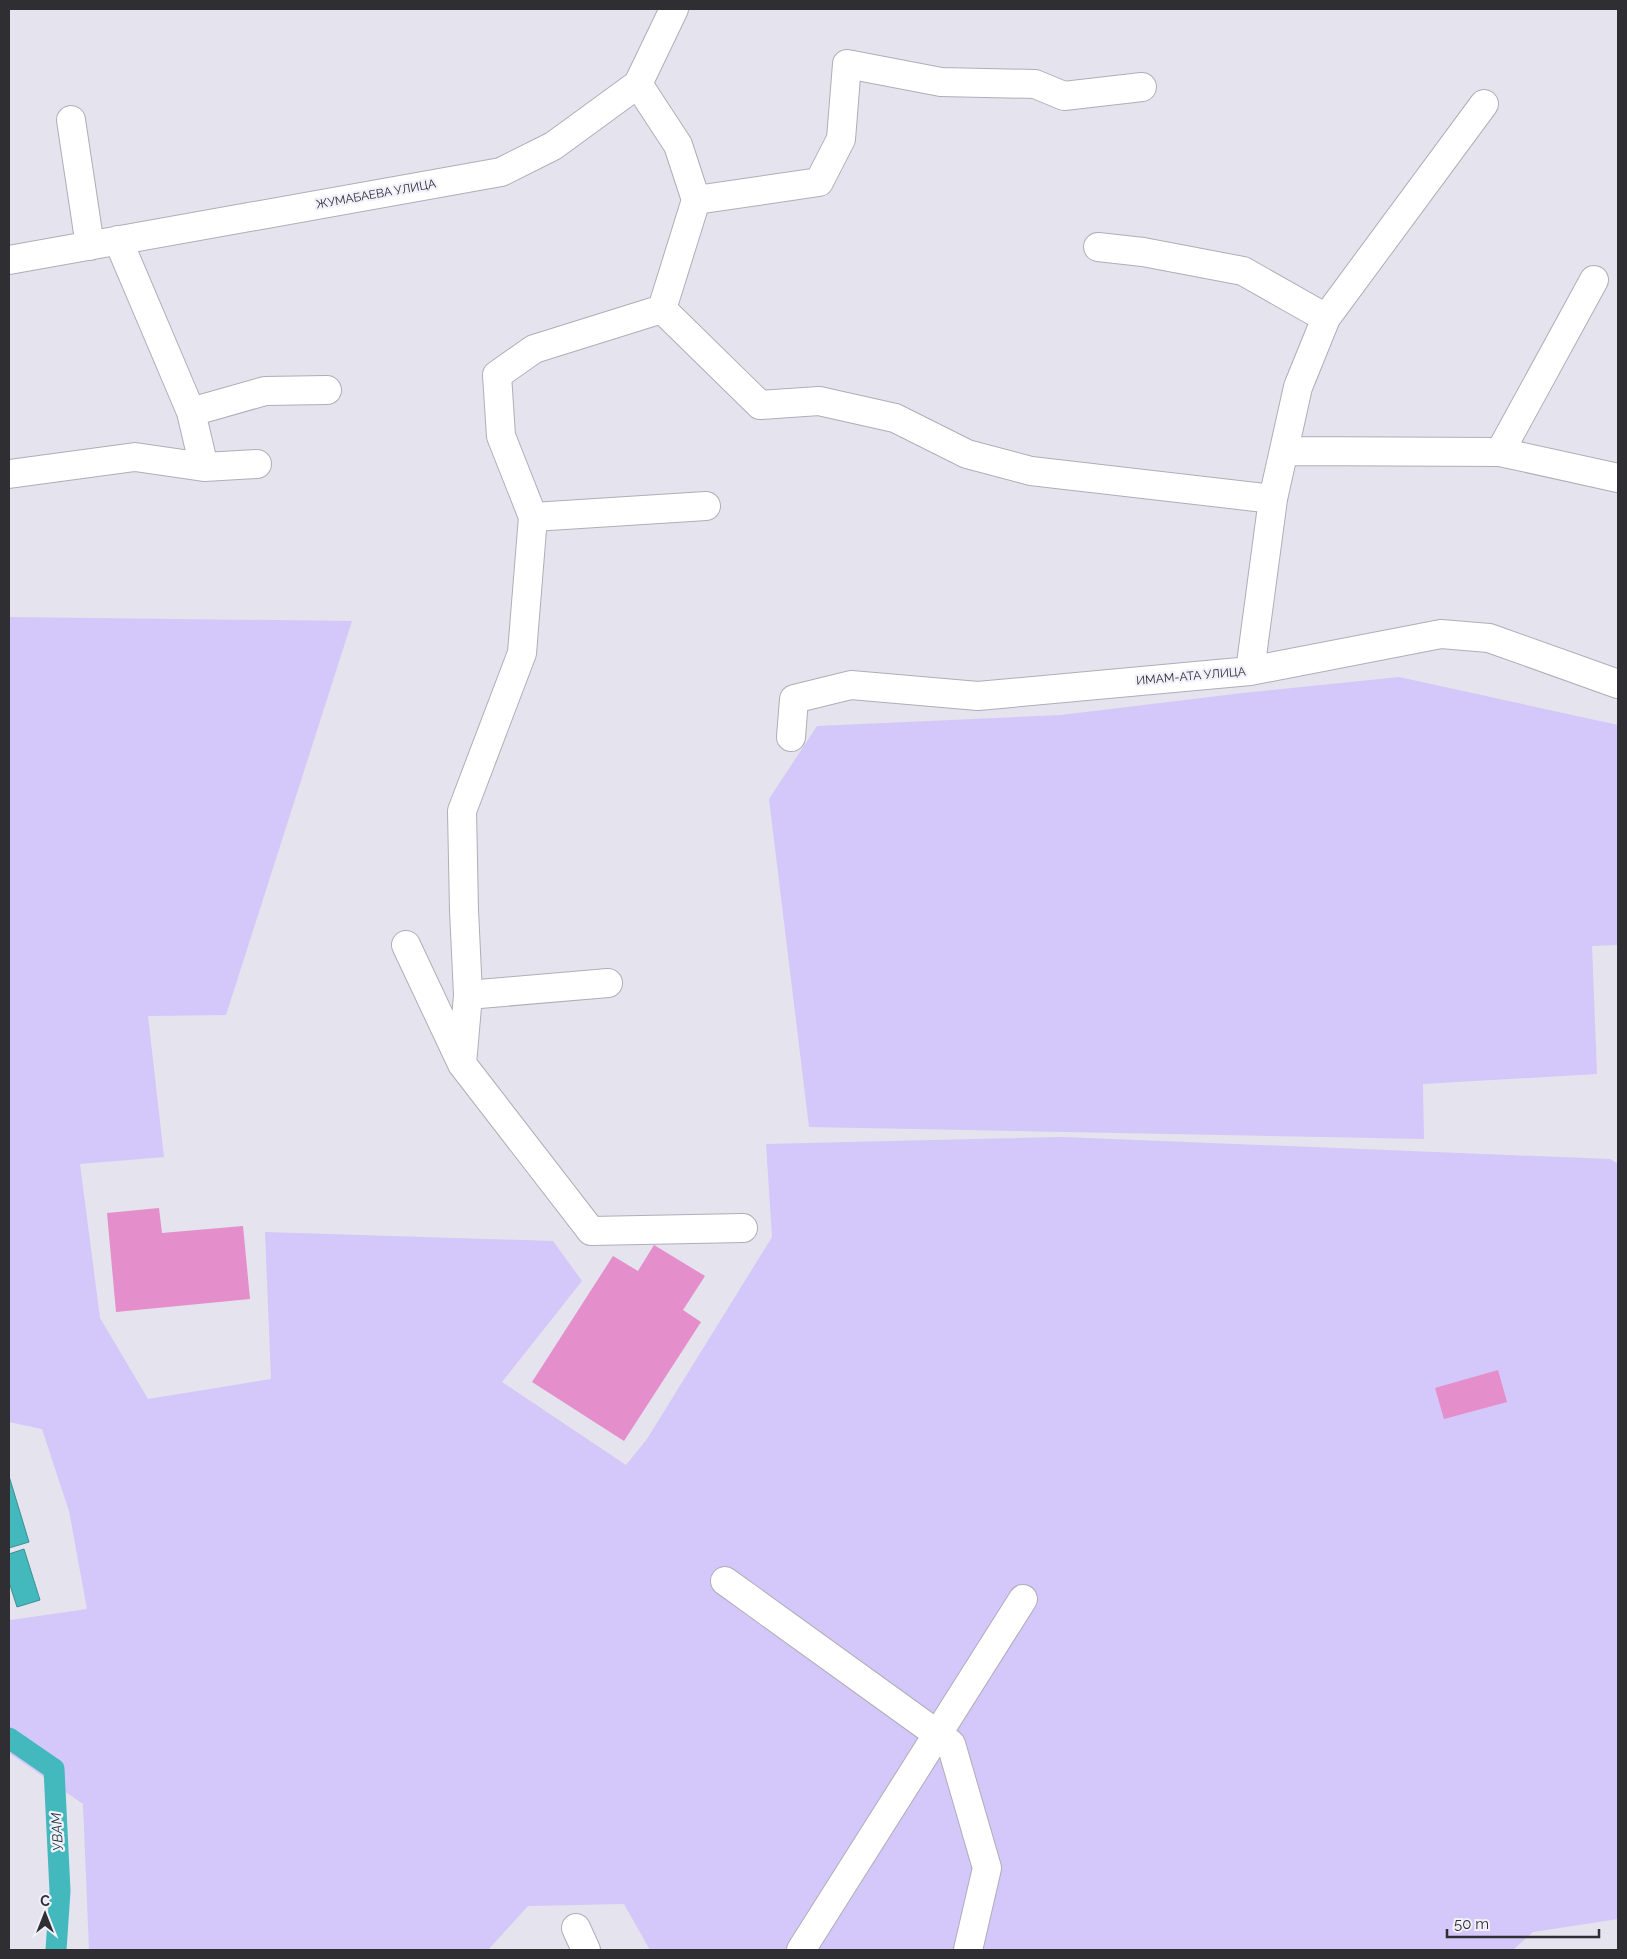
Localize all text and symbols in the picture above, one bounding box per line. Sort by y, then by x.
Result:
street label: ЖУМАБАЕВА УЛИЦА [315,177,437,211]
street label: ИМАМ-АТА УЛИЦА [1136,664,1246,688]
water label: УВАМ [48,1812,66,1852]
north arrow [20,1889,70,1939]
text: С [40,1893,50,1909]
scale bar [1447,1906,1600,1938]
text: 50 m [1454,1915,1489,1933]

